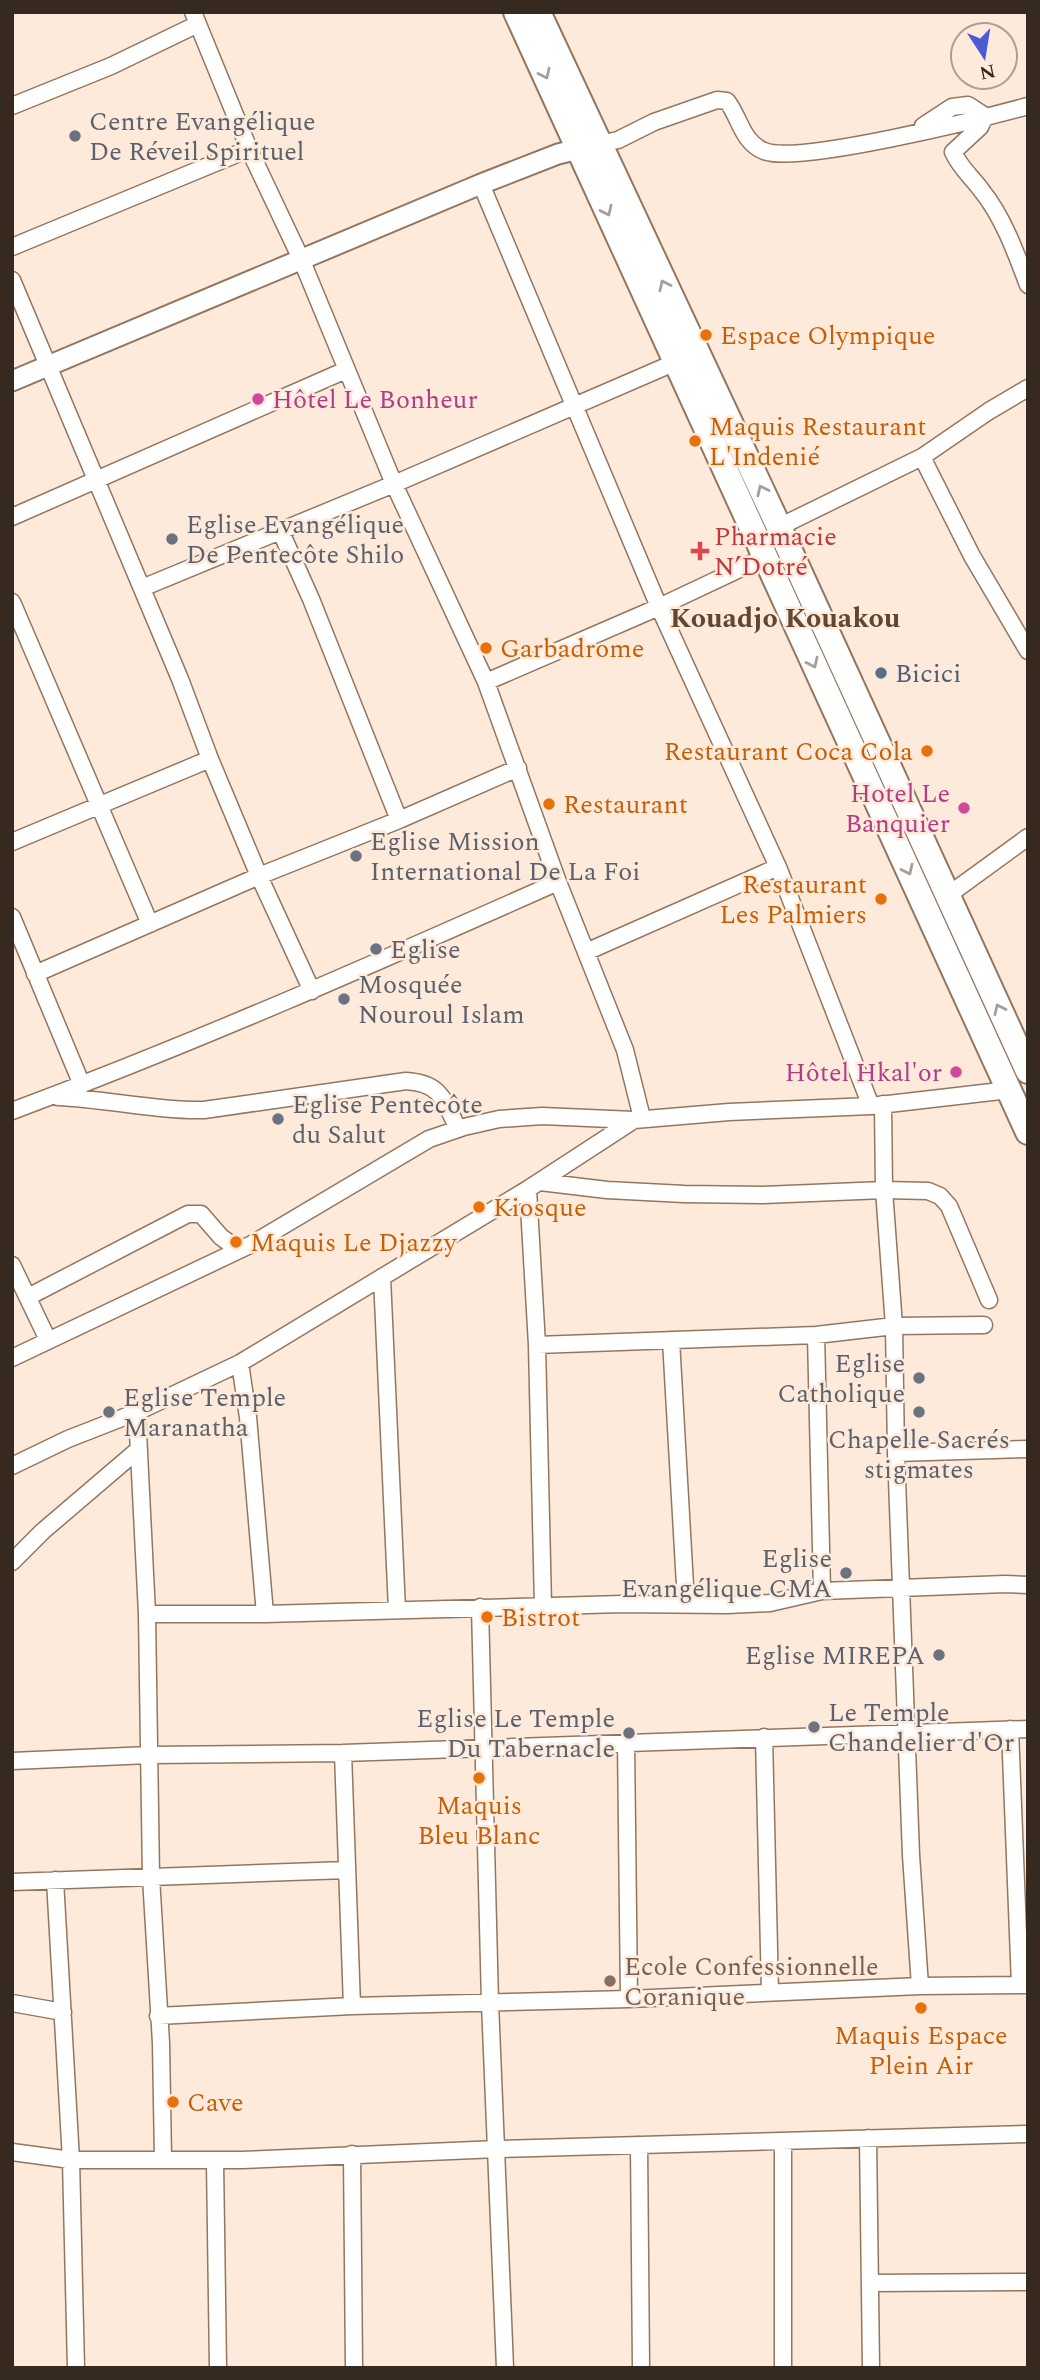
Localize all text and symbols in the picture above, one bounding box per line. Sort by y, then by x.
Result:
north arrow [949,21,1019,91]
text: N [977,55,998,87]
one-way arrow [536,67,550,79]
place label: Centre Evangélique De Réveil Spirituel [89,102,316,172]
marker: Centre Evangélique De Réveil Spirituel [67,128,83,144]
one-way arrow [599,204,613,216]
one-way arrow [658,280,672,292]
place label: Espace Olympique [720,316,935,356]
marker: Espace Olympique [698,327,714,343]
place label: Hôtel Le Bonheur [272,380,478,420]
marker: Hôtel Le Bonheur [250,391,266,407]
place label: Maquis Restaurant L'Indenié [709,407,927,477]
marker: Maquis Restaurant L'Indenié [687,433,703,449]
one-way arrow [756,485,770,498]
place label: Eglise Evangélique De Pentecôte Shilo [186,505,404,575]
place label: Pharmacie N’Dotré [714,517,837,587]
marker: Eglise Evangélique De Pentecôte Shilo [164,531,180,547]
marker: Pharmacie N’Dotré [692,543,708,559]
district label: Kouadjo Kouakou [670,597,901,640]
place label: Garbadrome [500,629,644,669]
marker: Garbadrome [478,640,494,656]
place label: Bicici [895,654,961,694]
one-way arrow [805,656,819,668]
marker: Bicici [873,665,889,681]
place label: Restaurant Coca Cola [664,732,913,772]
marker: Restaurant Coca Cola [919,743,935,759]
place label: Hotel Le Banquier [845,774,950,844]
place label: Restaurant [563,785,688,825]
marker: Restaurant [541,796,557,812]
marker: Hotel Le Banquier [956,800,972,816]
place label: Eglise Mission International De La Foi [370,822,640,892]
marker: Eglise Mission International De La Foi [348,848,364,864]
one-way arrow [900,863,914,875]
place label: Restaurant Les Palmiers [719,865,867,935]
marker: Restaurant Les Palmiers [873,891,889,907]
place label: Eglise [390,930,461,970]
marker: Eglise [368,941,384,957]
place label: Mosquée Nouroul Islam [358,965,525,1035]
marker: Mosquée Nouroul Islam [336,991,352,1007]
one-way arrow [993,1004,1007,1016]
place label: Hôtel Hkal'or [785,1053,942,1093]
marker: Hôtel Hkal'or [948,1064,964,1080]
place label: Eglise Pentecôte du Salut [292,1085,483,1155]
marker: Eglise Pentecôte du Salut [270,1111,286,1127]
place label: Kiosque [493,1188,587,1228]
marker: Kiosque [471,1199,487,1215]
place label: Maquis Le Djazzy [250,1223,458,1263]
marker: Maquis Le Djazzy [228,1234,244,1250]
place label: Eglise Catholique [778,1344,905,1414]
marker: Eglise Catholique [911,1370,927,1386]
place label: Eglise Temple Maranatha [123,1378,286,1448]
marker: Eglise Temple Maranatha [101,1404,117,1420]
marker: Chapelle Sacrés stigmates [911,1404,927,1420]
place label: Chapelle Sacrés stigmates [828,1420,1010,1490]
place label: Eglise Evangélique CMA [621,1539,832,1609]
marker: Eglise Evangélique CMA [838,1565,854,1581]
place label: Bistrot [501,1598,580,1638]
marker: Bistrot [479,1609,495,1625]
place label: Eglise MIREPA [745,1636,925,1676]
marker: Eglise MIREPA [931,1647,947,1663]
place label: Le Temple Chandelier d'Or [828,1693,1014,1763]
place label: Eglise Le Temple Du Tabernacle [416,1699,615,1769]
marker: Le Temple Chandelier d'Or [806,1719,822,1735]
marker: Eglise Le Temple Du Tabernacle [621,1725,637,1741]
marker: Maquis Bleu Blanc [471,1770,487,1786]
place label: Maquis Bleu Blanc [418,1786,540,1856]
place label: Ecole Confessionnelle Coranique [624,1947,879,2017]
marker: Ecole Confessionnelle Coranique [602,1973,618,1989]
marker: Maquis Espace Plein Air [913,2000,929,2016]
place label: Maquis Espace Plein Air [834,2016,1008,2086]
place label: Cave [187,2083,244,2123]
marker: Cave [165,2094,181,2110]

